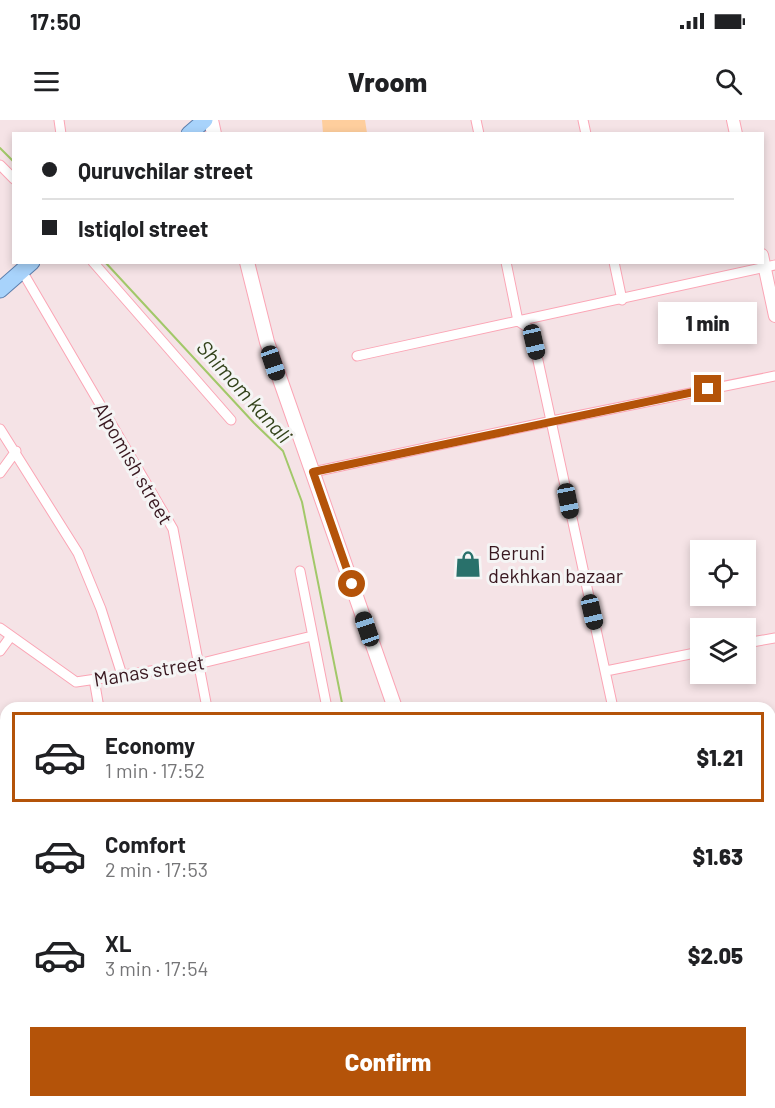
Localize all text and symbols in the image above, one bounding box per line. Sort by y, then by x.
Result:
text: 17:50 [30,8,81,34]
icon: menu [30,65,63,98]
text: Vroom [348,65,427,97]
icon: search [712,65,745,98]
text: Quruvchilar street [78,157,253,183]
text: Istiqlol street [78,215,208,241]
callout: 1 min [658,302,758,344]
text: 1 min [686,311,729,335]
car [521,322,547,362]
water label: Shimom kanali [192,334,298,448]
car [259,343,287,383]
route end [694,375,721,402]
street label: Alpomish street [89,398,179,528]
car [556,482,580,520]
place label: Beruni dekhkan bazaar [488,540,623,587]
map controls [690,540,756,684]
button: locate [690,540,756,606]
shop icon: Beruni dekhkan bazaar [453,549,483,579]
route start [338,570,365,597]
car [579,592,605,632]
car [353,609,381,649]
button: layers [690,618,756,684]
street label: Manas street [92,649,206,691]
icon: car [33,730,87,784]
text: Economy [105,732,195,758]
text: $1.21 [696,744,743,770]
text: 1 min · 17:52 [105,758,205,782]
icon: car [33,829,87,883]
text: Comfort [105,831,186,857]
text: $1.63 [693,843,743,869]
text: 2 min · 17:53 [105,857,208,881]
icon: car [33,928,87,982]
text: XL [105,930,131,956]
text: $2.05 [688,942,743,968]
text: 3 min · 17:54 [105,956,208,980]
button: Confirm [30,1027,746,1096]

